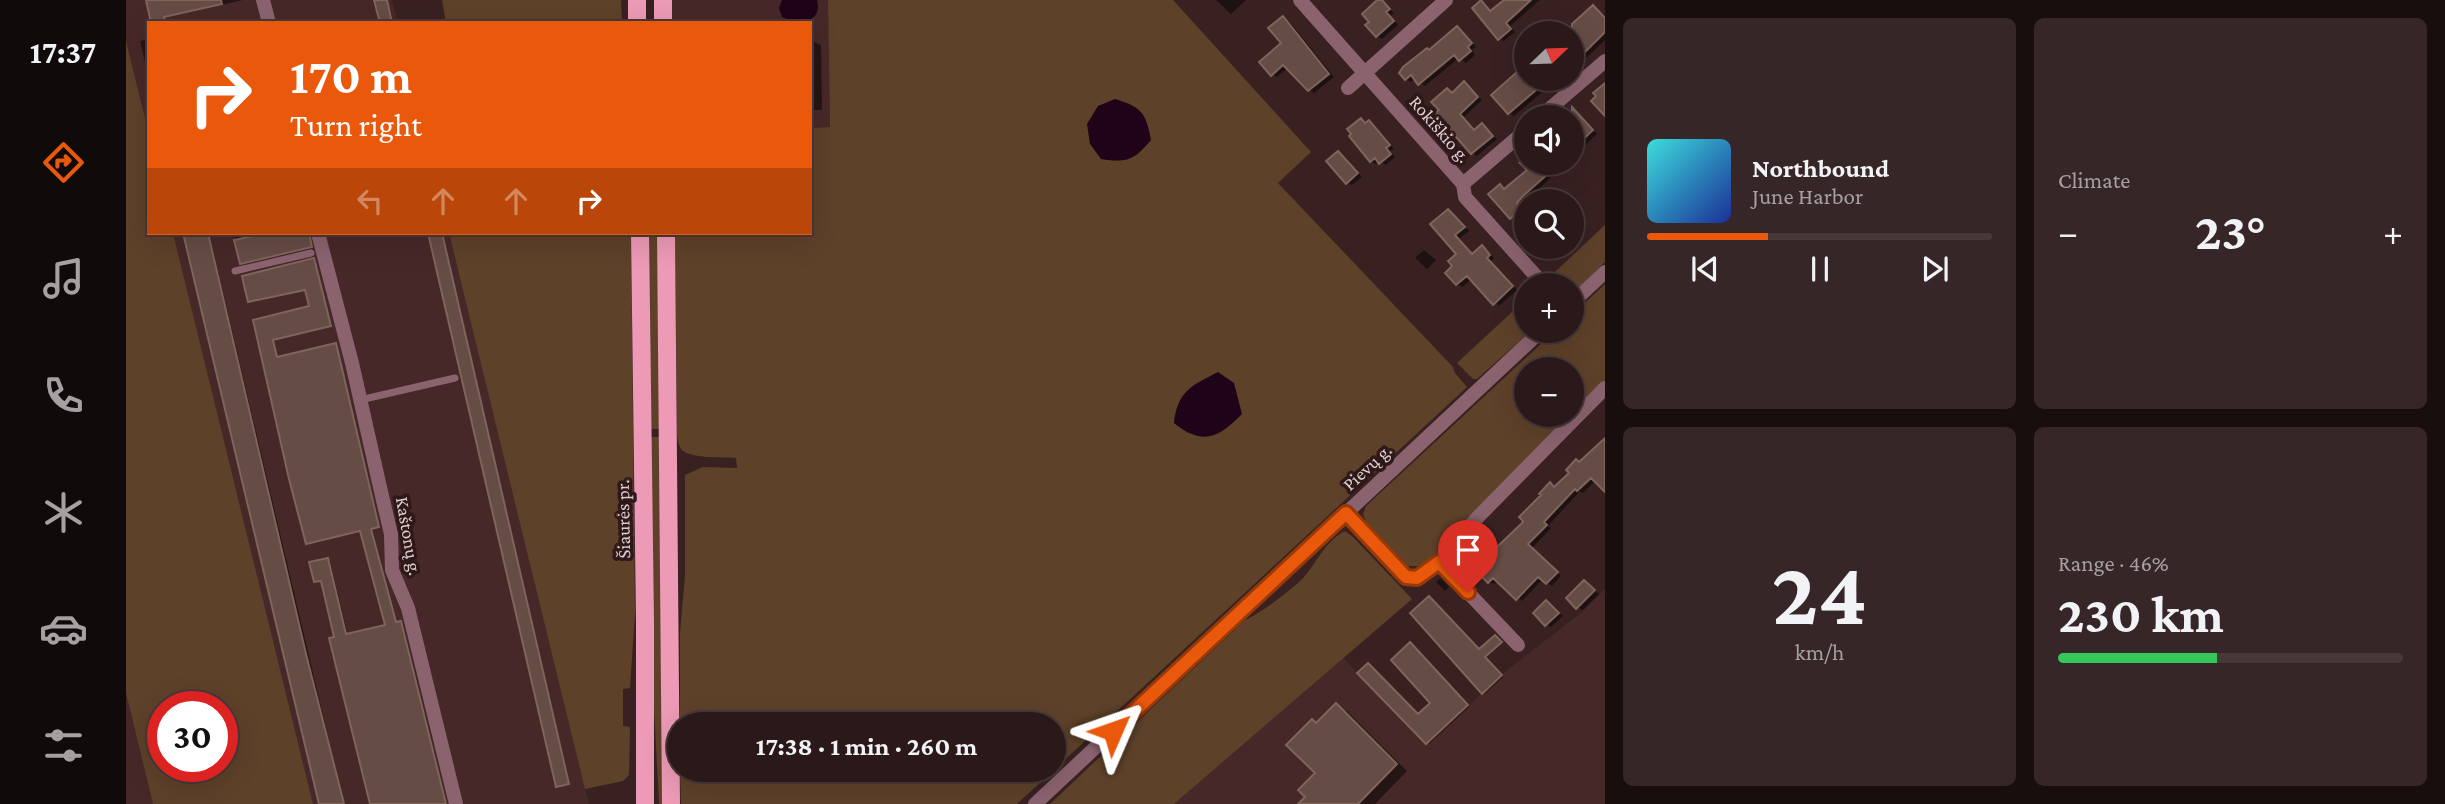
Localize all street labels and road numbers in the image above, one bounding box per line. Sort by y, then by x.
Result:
street label: Rokiškio g. [1405,91,1475,167]
street label: Pievų g. [1338,439,1396,495]
street label: Šiaurės pr. [612,479,634,559]
street label: Kaštonų g. [392,495,426,577]

